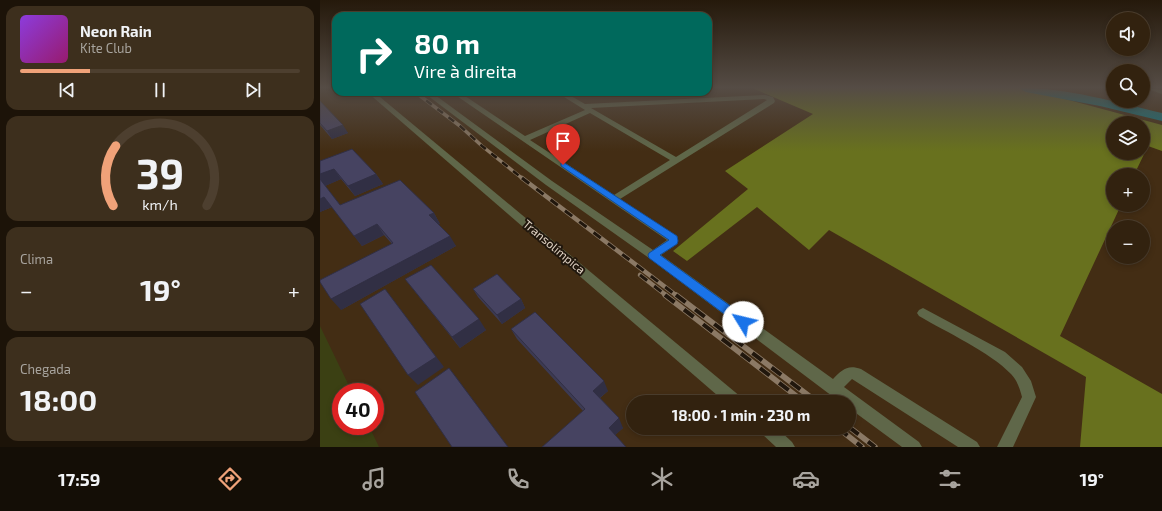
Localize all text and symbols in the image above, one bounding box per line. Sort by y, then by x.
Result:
map controls [1106,12,1150,264]
button: sound [1106,12,1150,56]
text: Neon Rain [80,22,152,40]
text: 80 m [414,26,480,60]
icon: right [348,28,400,80]
text: Kite Club [80,40,132,56]
text: Vire à direita [414,60,517,82]
button: search [1106,64,1150,108]
icon: previous [56,79,78,101]
icon: pause [149,79,171,101]
icon: next [242,79,264,101]
button: layers [1106,116,1150,160]
pin [546,124,580,165]
icon: arrive [552,130,574,152]
text: 39 [136,147,184,197]
button: + [1106,168,1150,212]
text: km/h [142,196,178,213]
street label: Transolímpica [521,216,588,276]
button: − [1106,220,1150,264]
text: Clima [20,251,53,267]
text: 19° [140,271,181,307]
text: − [20,277,33,303]
text: + [288,277,300,303]
position arrow [722,301,764,343]
text: Chegada [20,361,71,377]
text: 18:00 [20,381,97,417]
speed limit sign: 40 [332,383,384,435]
text: 18:00 · 1 min · 230 m [672,406,810,424]
icon: directions [216,465,244,493]
icon: music [360,465,388,493]
icon: phone [504,465,532,493]
icon: climate [648,465,676,493]
icon: car [792,465,820,493]
icon: filters [936,465,964,493]
text: 17:59 [58,468,100,490]
text: 19° [1079,468,1104,490]

